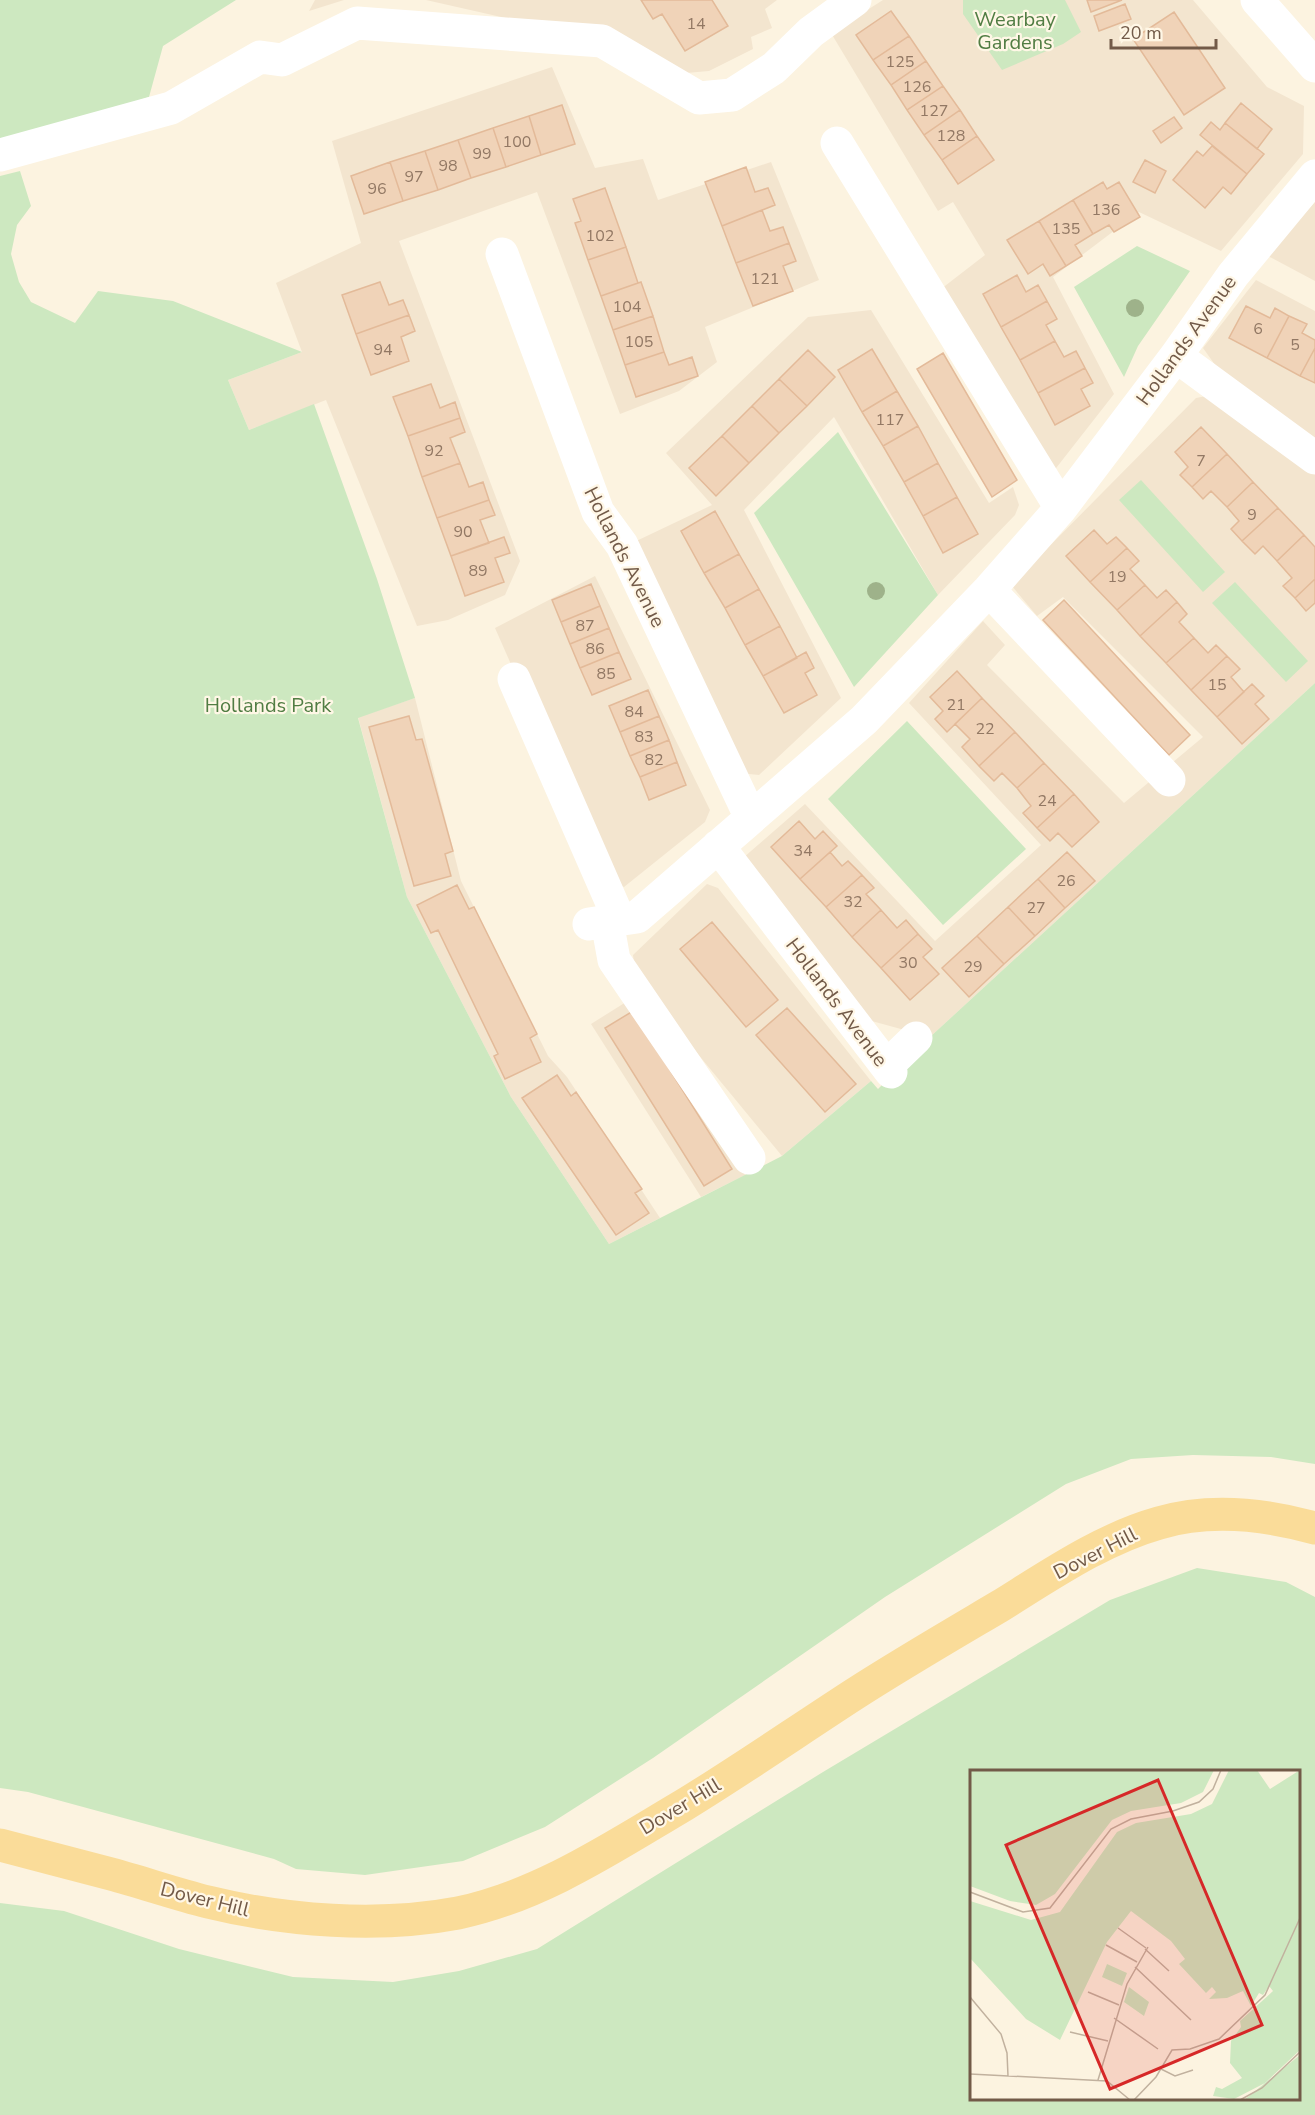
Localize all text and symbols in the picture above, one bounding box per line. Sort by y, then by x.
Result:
park label: Wearbay Gardens [974,6,1057,56]
scale bar [1111,12,1216,50]
house number: 14 [686,13,706,35]
text: 20 m [1120,21,1162,45]
house number: 125 [886,51,914,73]
house number: 126 [903,76,931,98]
house number: 127 [920,100,948,122]
house number: 128 [937,125,965,147]
house number: 100 [503,131,531,153]
house number: 99 [472,143,492,165]
house number: 98 [438,155,458,177]
house number: 97 [404,166,424,188]
house number: 96 [367,178,387,200]
house number: 136 [1092,199,1120,221]
house number: 135 [1052,218,1080,240]
house number: 102 [586,225,614,247]
house number: 121 [751,268,779,290]
street label: Hollands Avenue [1130,270,1243,411]
house number: 104 [613,296,642,318]
house number: 6 [1253,318,1263,340]
house number: 105 [625,331,653,353]
house number: 5 [1290,334,1300,356]
house number: 94 [373,339,393,361]
house number: 117 [876,409,904,431]
house number: 92 [424,440,444,462]
house number: 7 [1196,450,1206,472]
street label: Hollands Avenue [577,482,672,632]
house number: 9 [1247,504,1257,526]
house number: 90 [453,521,473,543]
house number: 89 [468,560,488,582]
house number: 19 [1107,566,1127,588]
house number: 87 [575,615,595,637]
house number: 86 [585,638,605,660]
house number: 85 [596,663,616,685]
house number: 15 [1207,674,1227,696]
park label: Hollands Park [205,692,332,719]
house number: 21 [946,694,966,716]
house number: 84 [624,701,644,723]
house number: 22 [975,718,995,740]
house number: 83 [634,726,654,748]
house number: 82 [644,749,664,771]
house number: 24 [1037,790,1057,812]
house number: 34 [793,840,813,862]
house number: 26 [1056,870,1076,892]
house number: 32 [843,891,863,913]
house number: 27 [1026,897,1046,919]
street label: Hollands Avenue [779,932,894,1072]
house number: 30 [898,952,918,974]
house number: 29 [963,956,983,978]
street label: Dover Hill [1049,1521,1142,1586]
inset map [970,1770,1300,2100]
street label: Dover Hill [634,1771,726,1841]
street label: Dover Hill [158,1875,252,1924]

